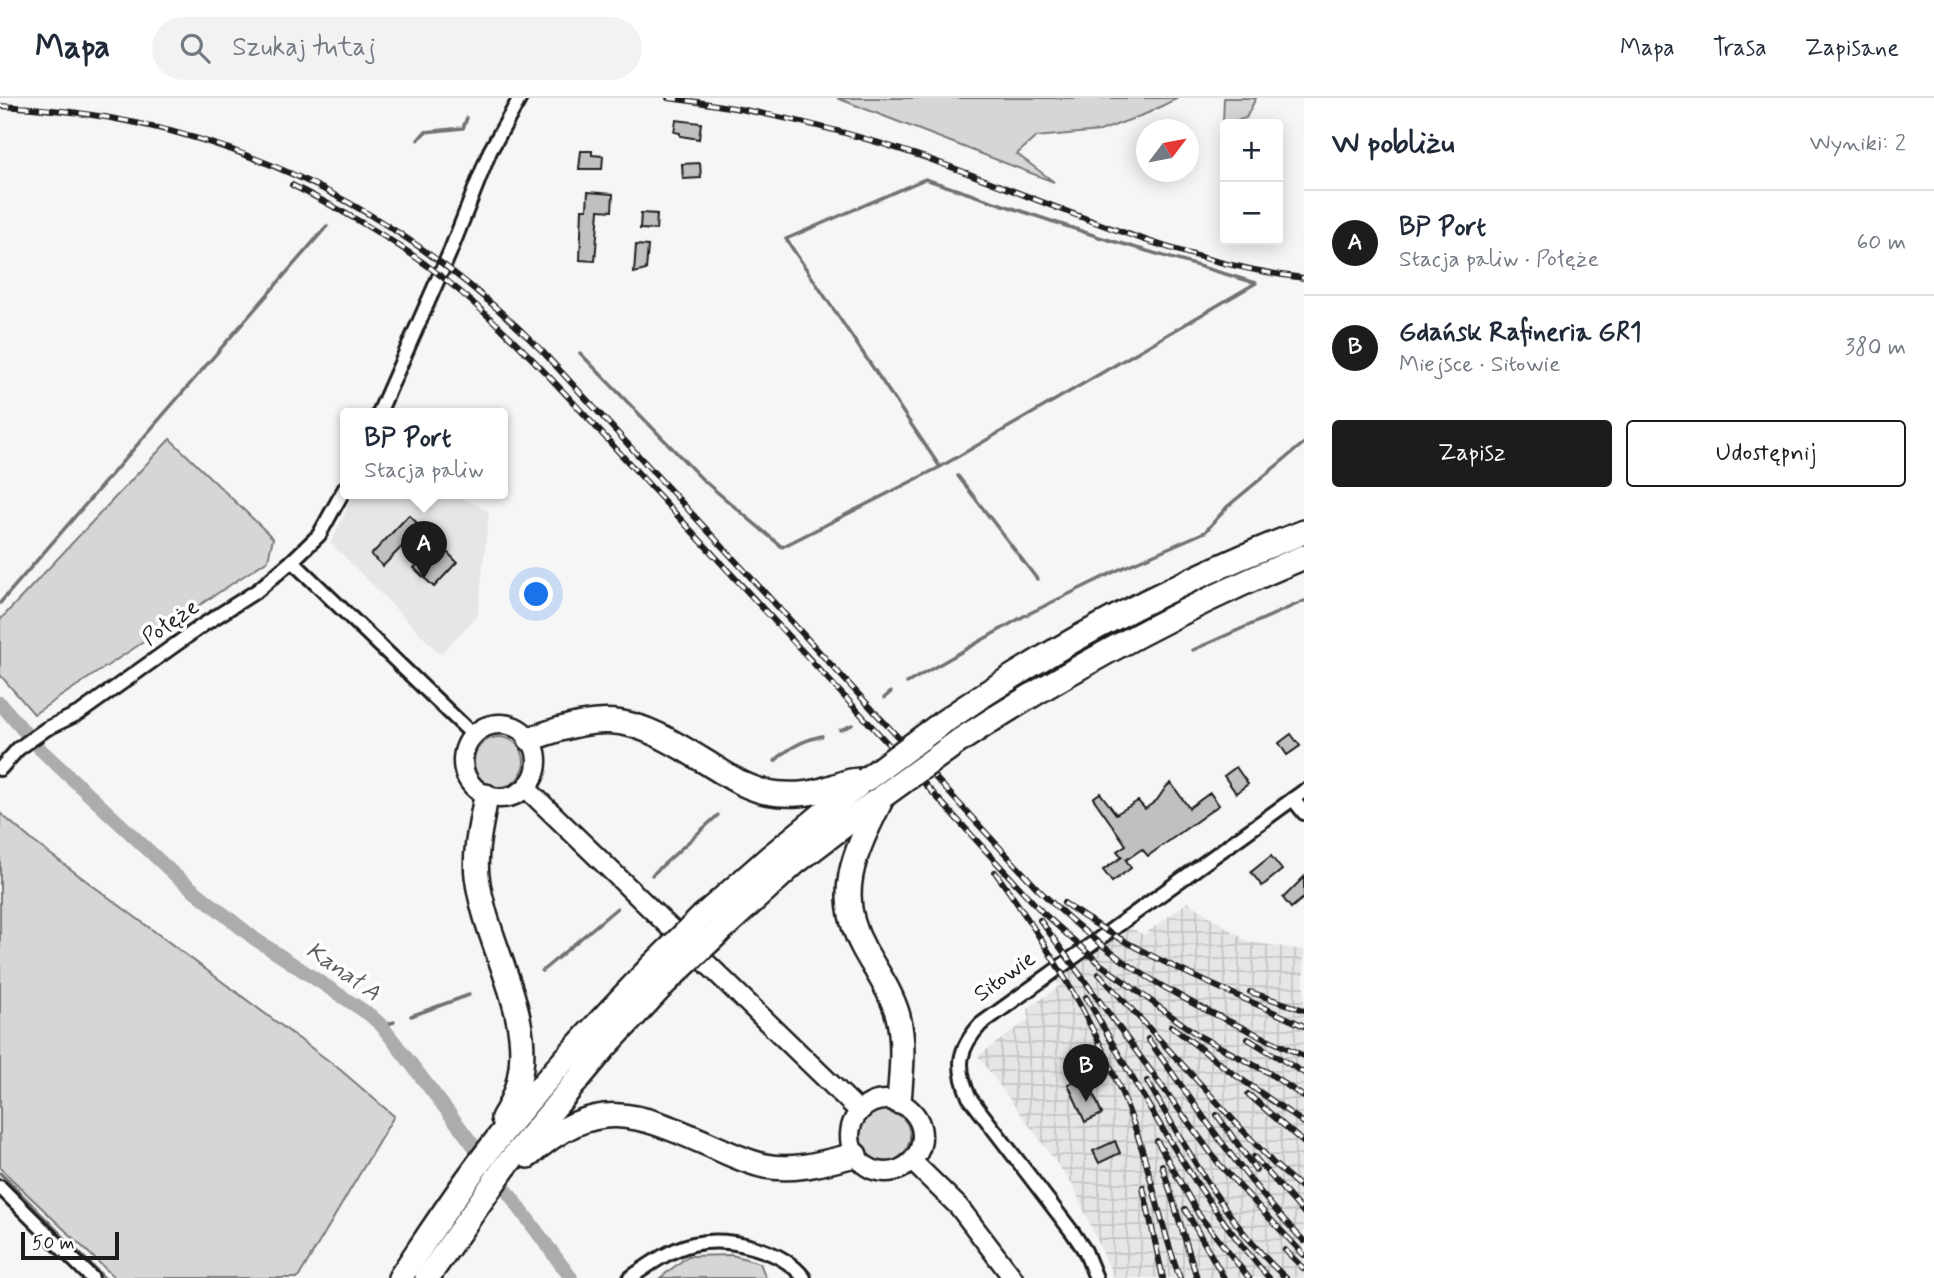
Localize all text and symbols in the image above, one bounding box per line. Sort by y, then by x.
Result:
search box [152,17,642,80]
text: Mapa [35,26,110,70]
icon: search [176,29,214,67]
text: Szukaj tutaj [232,31,376,65]
text: Mapa [1620,33,1675,64]
text: Trasa [1713,33,1767,64]
text: Zapisane [1805,33,1899,64]
north arrow [1136,119,1199,182]
map controls [1220,119,1283,245]
button: + [1220,119,1283,182]
text: W pobliżu [1332,124,1455,163]
text: Wyniki: 2 [1810,129,1906,159]
button: − [1220,182,1283,245]
text: BP Port [1399,211,1486,245]
text: A [1347,228,1363,258]
text: 60 m [1857,228,1906,258]
text: Stacja paliw · Połęże [1399,245,1599,275]
text: Gdańsk Rafineria GR1 [1399,316,1642,350]
text: B [1348,333,1362,363]
text: 380 m [1845,333,1906,363]
text: Miejsce · Sitowie [1399,350,1560,380]
popup [340,408,508,499]
button: Zapisz [1332,420,1612,487]
button: Udostępnij [1626,420,1906,487]
text: BP Port [364,422,452,456]
text: Stacja paliw [364,456,484,486]
pin: A [401,521,447,579]
your location [519,577,553,611]
street label: Połęże [137,593,205,653]
water label: Kanał A [300,935,387,1009]
street label: Sitowie [968,944,1042,1010]
pin: B [1063,1044,1109,1102]
scale bar [21,1229,119,1261]
text: 50 m [32,1231,75,1256]

